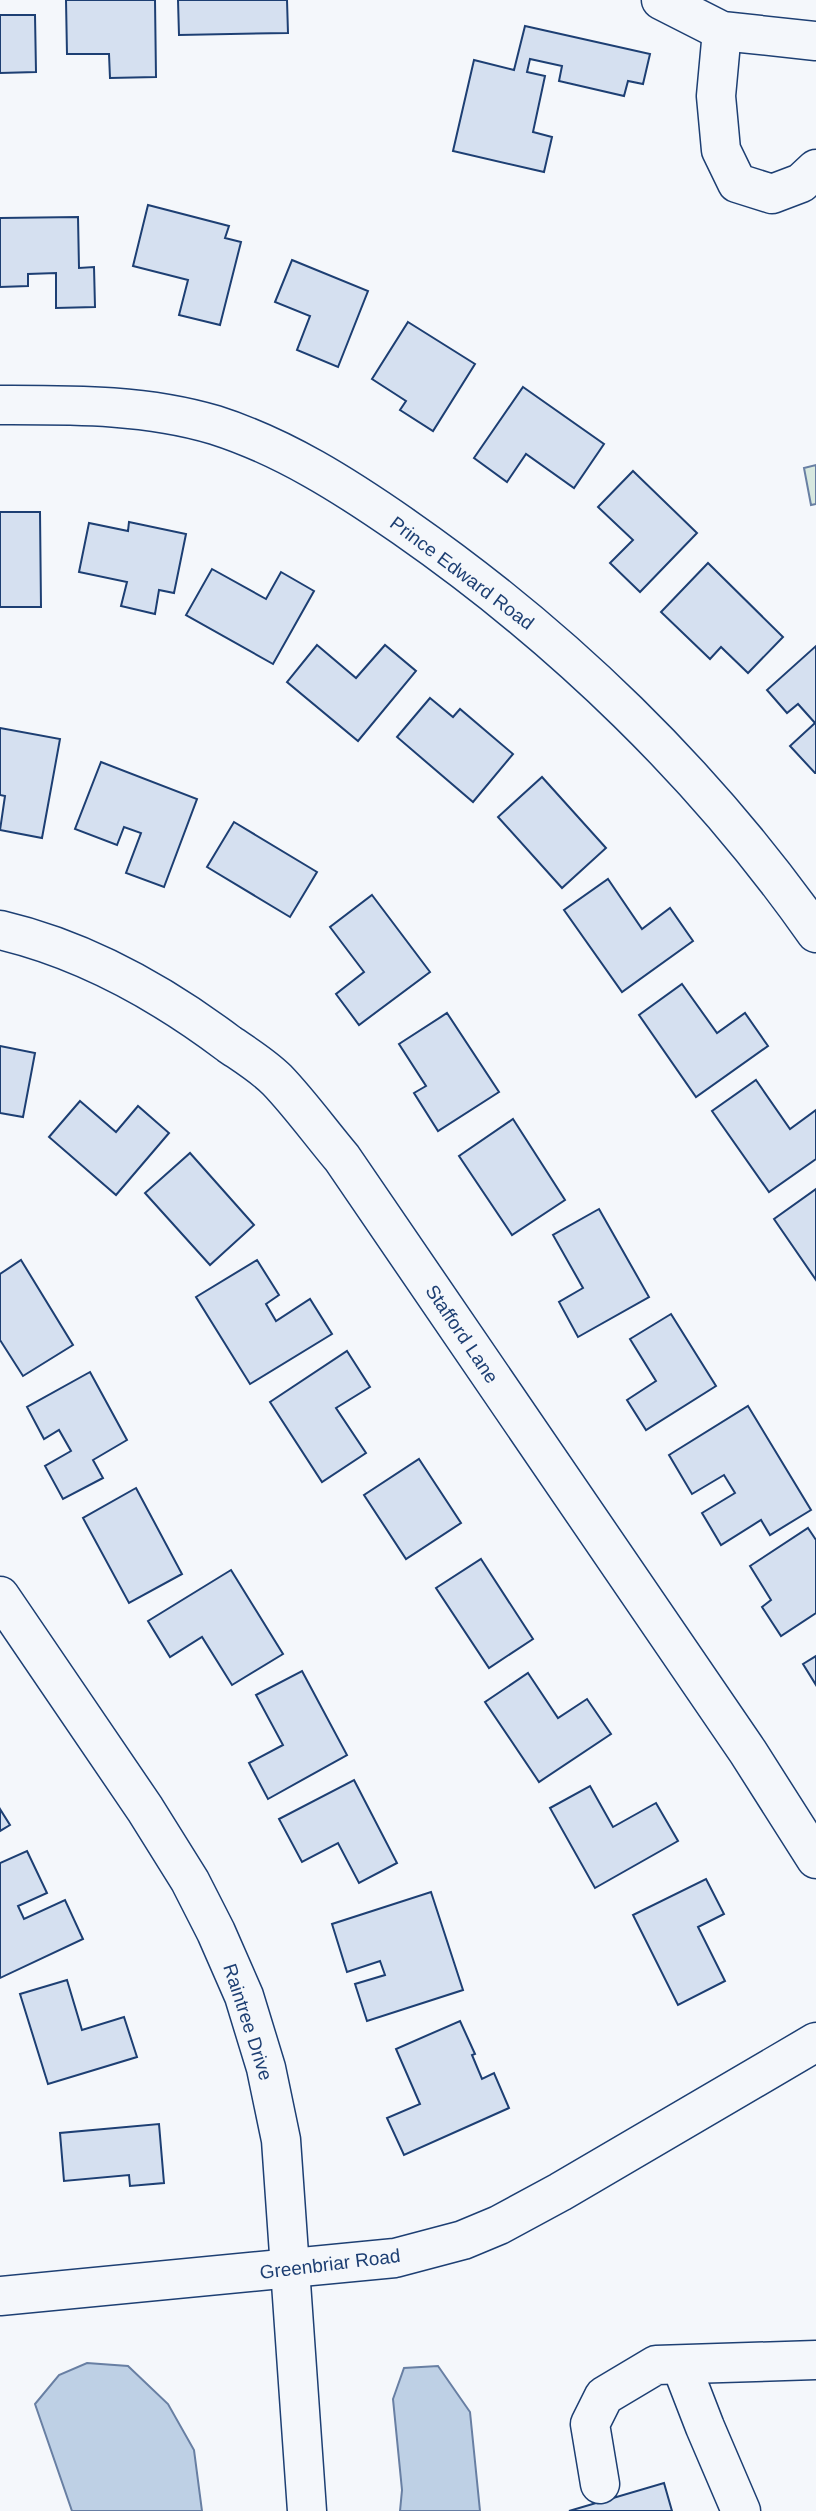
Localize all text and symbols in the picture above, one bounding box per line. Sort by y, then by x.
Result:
street label: Prince Edward Road [386,512,538,634]
street label: Stafford Lane [421,1281,503,1387]
street label: Raintree Drive [219,1961,277,2083]
street label: Greenbriar Road [258,2245,402,2283]

